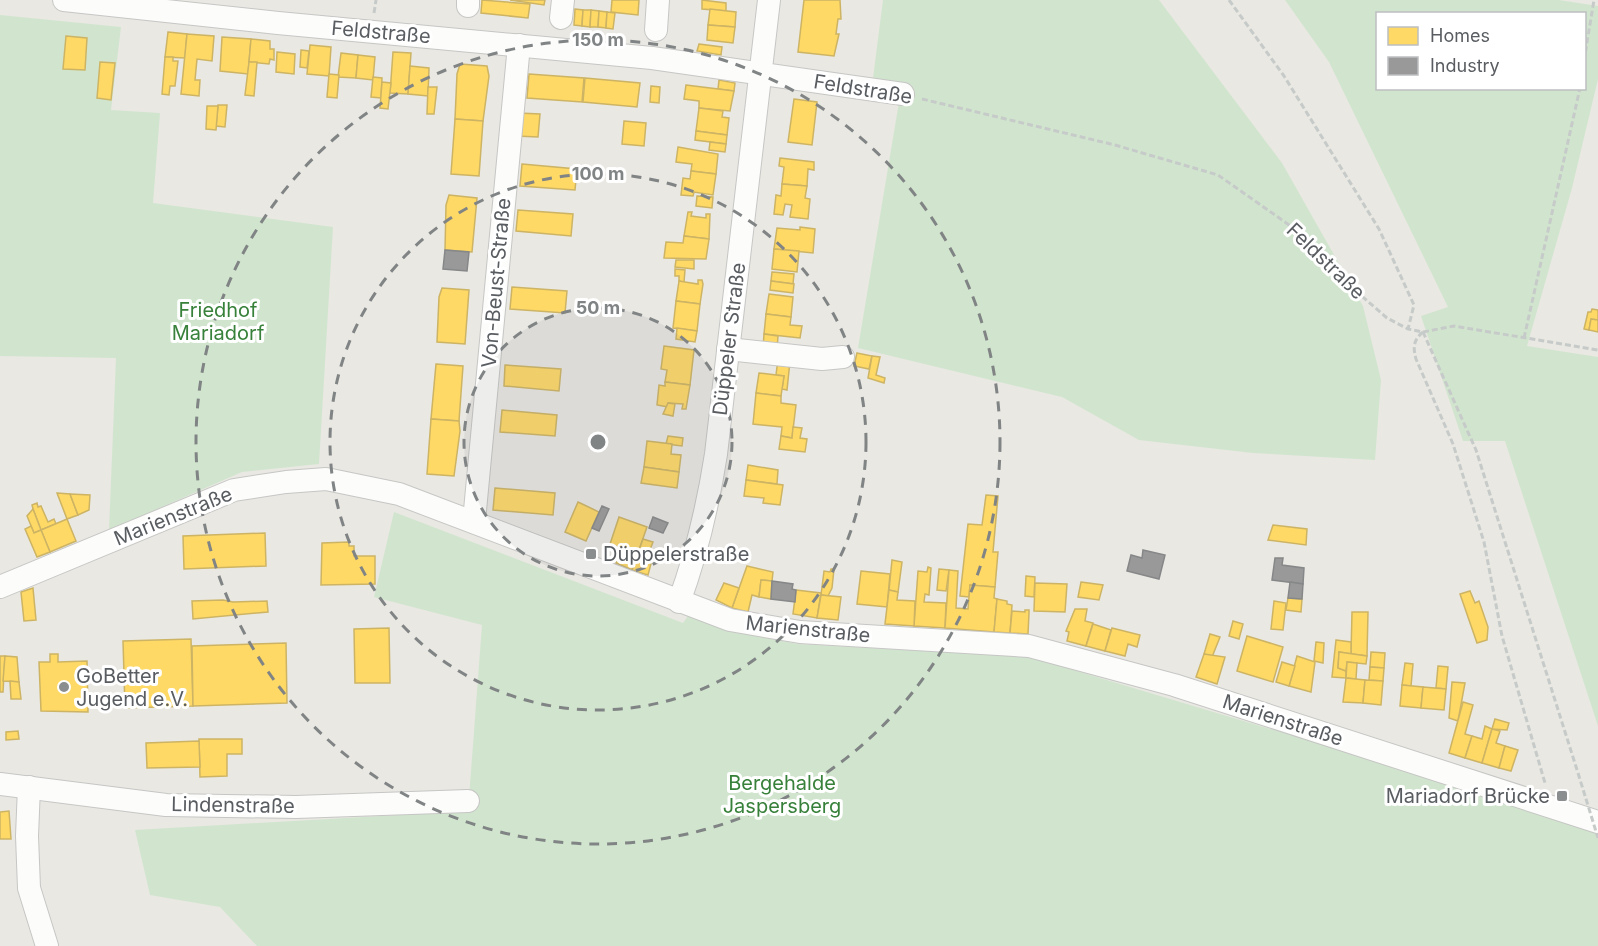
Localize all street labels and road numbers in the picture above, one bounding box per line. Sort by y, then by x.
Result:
street label: Feldstraße [330,16,432,48]
street label: Feldstraße [812,69,914,109]
street label: Von-Beust-Straße [477,197,515,369]
street label: Feldstraße [1282,218,1370,304]
street label: Düppeler Straße [708,261,750,417]
street label: Marienstraße [110,481,236,551]
street label: Marienstraße [744,611,872,647]
street label: Marienstraße [1220,689,1346,751]
street label: Lindenstraße [171,792,295,818]

